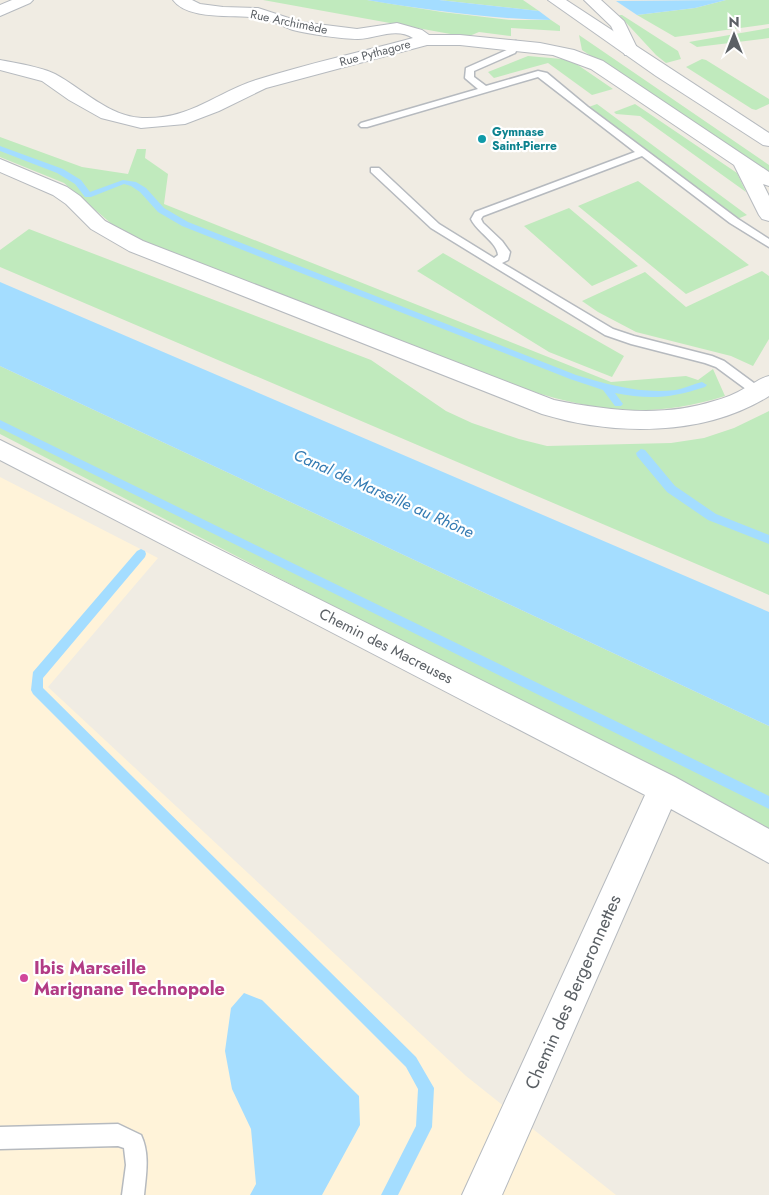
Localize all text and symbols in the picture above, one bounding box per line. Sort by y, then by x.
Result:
street label: Rue Archimède [249,5,329,39]
north arrow [709,10,759,60]
text: N [728,12,740,32]
street label: Rue Pythagore [337,35,413,71]
place label: Gymnase Saint-Pierre [492,123,557,155]
marker: Gymnase Saint-Pierre [476,133,488,145]
water label: Canal de Marseille au Rhône [290,443,477,544]
street label: Chemin des Macreuses [315,603,457,689]
street label: Chemin des Bergeronnettes [518,891,628,1093]
place label: Ibis Marseille Marignane Technopole [34,955,225,1002]
marker: Ibis Marseille Marignane Technopole [18,972,30,984]

